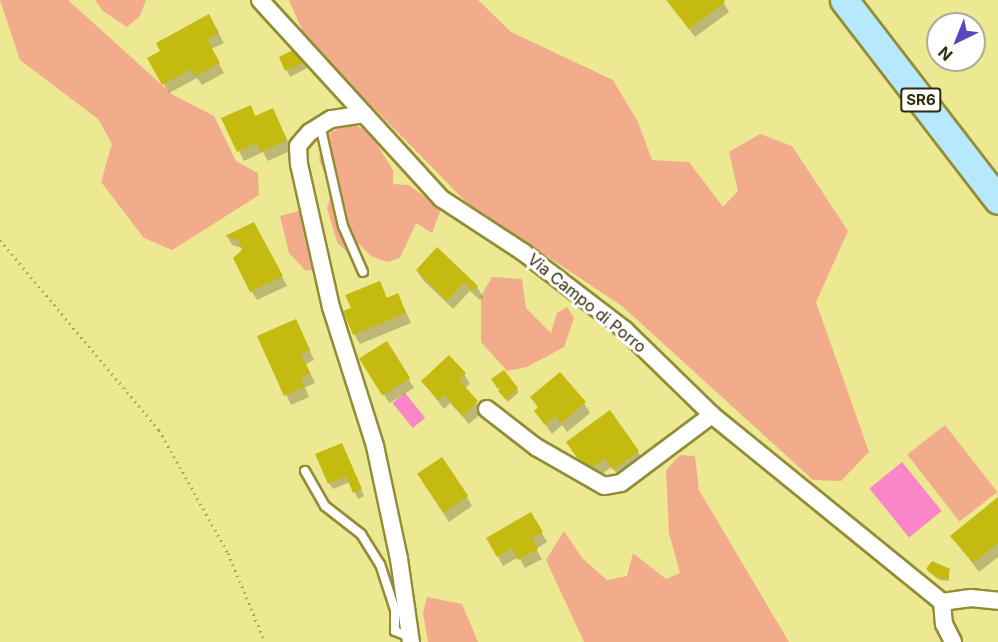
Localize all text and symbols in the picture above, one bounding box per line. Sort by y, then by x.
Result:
north arrow [926,12,986,72]
text: N [934,42,956,65]
road number: SR6 [900,88,942,112]
street label: Via Campo di Porro [524,249,650,357]

